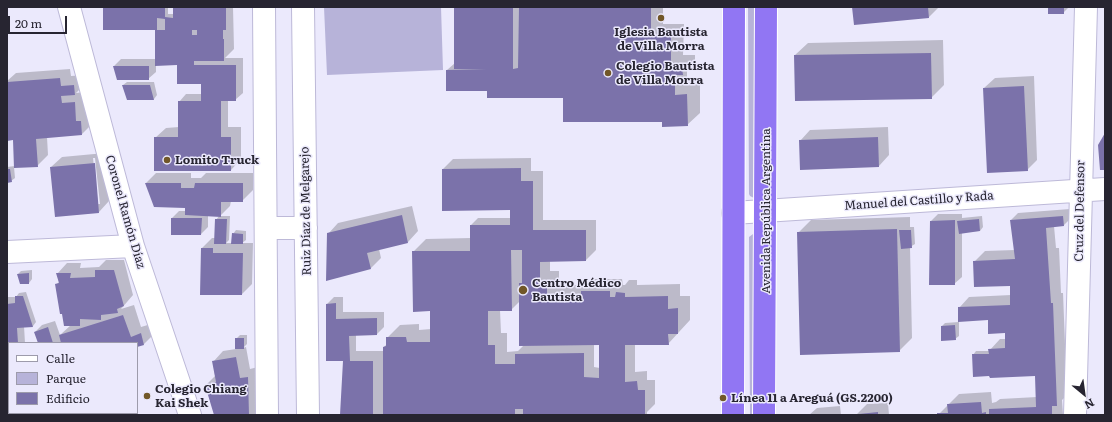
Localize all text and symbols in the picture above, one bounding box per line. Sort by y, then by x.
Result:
scale bar [10,8,69,34]
marker: Iglesia Bautista de Villa Morra [656,13,666,23]
text: 20 m [15,14,42,32]
place label: Iglesia Bautista de Villa Morra [614,25,708,53]
place label: Colegio Bautista de Villa Morra [616,59,715,87]
marker: Colegio Bautista de Villa Morra [603,68,613,78]
street label: Avenida República Argentina [759,128,773,294]
street label: Ruiz Díaz de Melgarejo [298,146,314,276]
place label: Lomito Truck [175,153,259,167]
street label: Coronel Ramón Díaz [102,154,148,270]
marker: Lomito Truck [162,155,172,165]
street label: Cruz del Defensor [1072,160,1088,262]
street label: Manuel del Castillo y Rada [844,189,994,213]
place label: Centro Médico Bautista [532,276,621,304]
marker: Centro Médico Bautista [517,284,529,296]
legend [8,342,138,414]
text: Calle [46,349,75,367]
text: Parque [46,369,86,387]
north arrow [1064,374,1104,414]
place label: Colegio Chiang Kai Shek [155,382,247,410]
text: Edificio [46,389,90,407]
marker: Colegio Chiang Kai Shek [142,391,152,401]
place label: Línea 11 a Areguá (GS.2200) [731,391,893,405]
marker: Línea 11 a Areguá (GS.2200) [718,393,728,403]
text: N [1082,395,1098,414]

